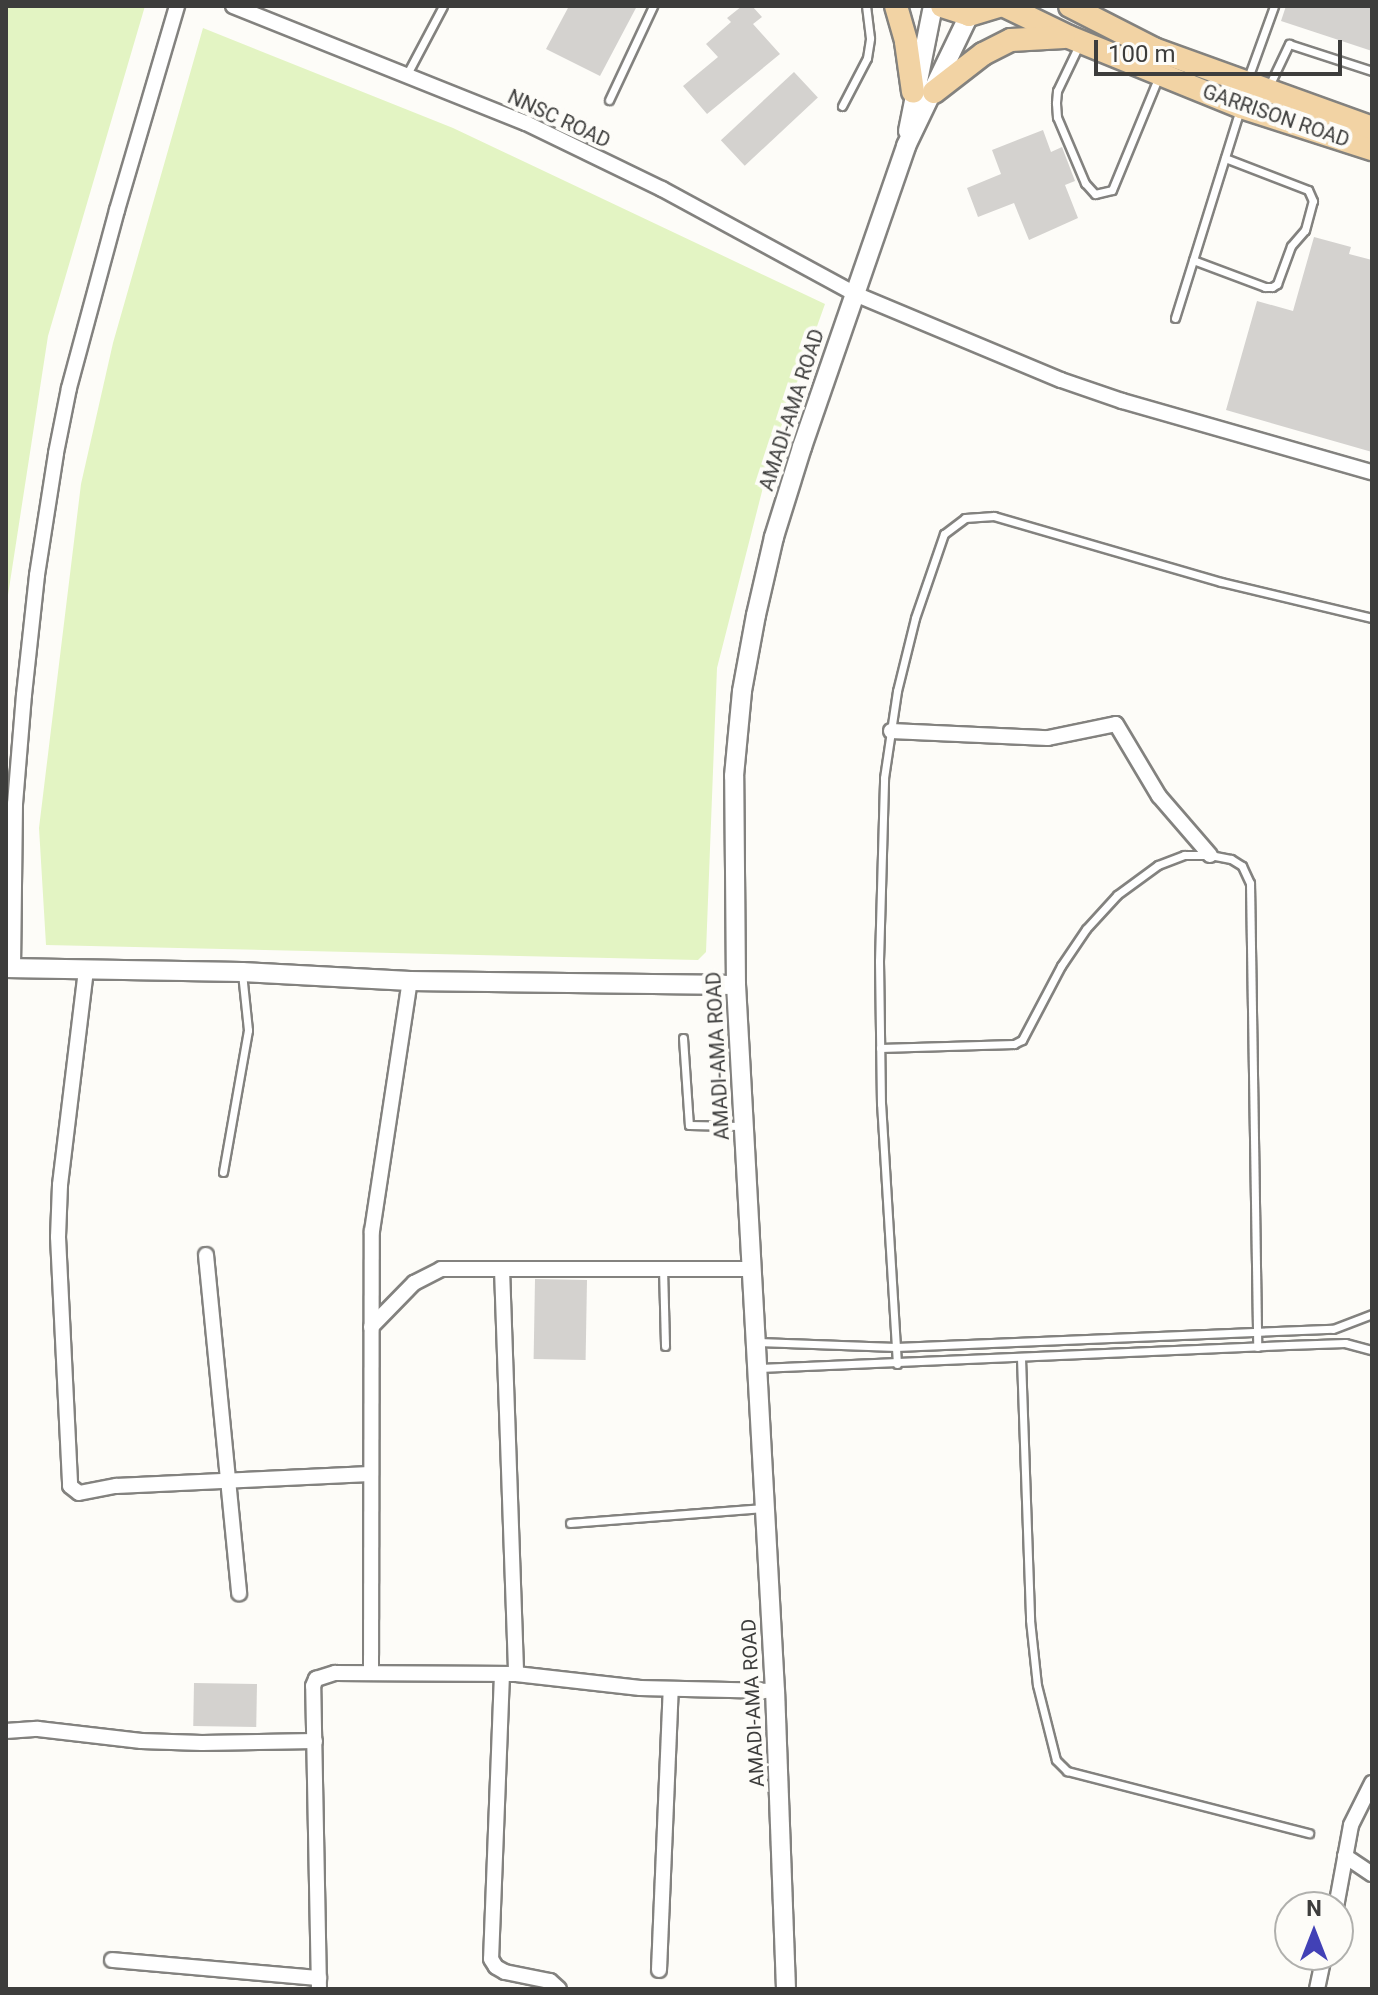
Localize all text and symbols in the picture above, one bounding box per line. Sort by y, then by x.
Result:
scale bar [1098,24,1346,74]
text: 100 m [1108,40,1175,68]
street label: GARRISON ROAD [1199,80,1353,152]
street label: NNSC ROAD [504,85,614,153]
street label: AMADI-AMA ROAD [755,326,829,494]
street label: AMADI-AMA ROAD [702,971,734,1141]
street label: AMADI-AMA ROAD [737,1618,769,1788]
north arrow [1274,1891,1354,1971]
text: N [1306,1896,1322,1921]

